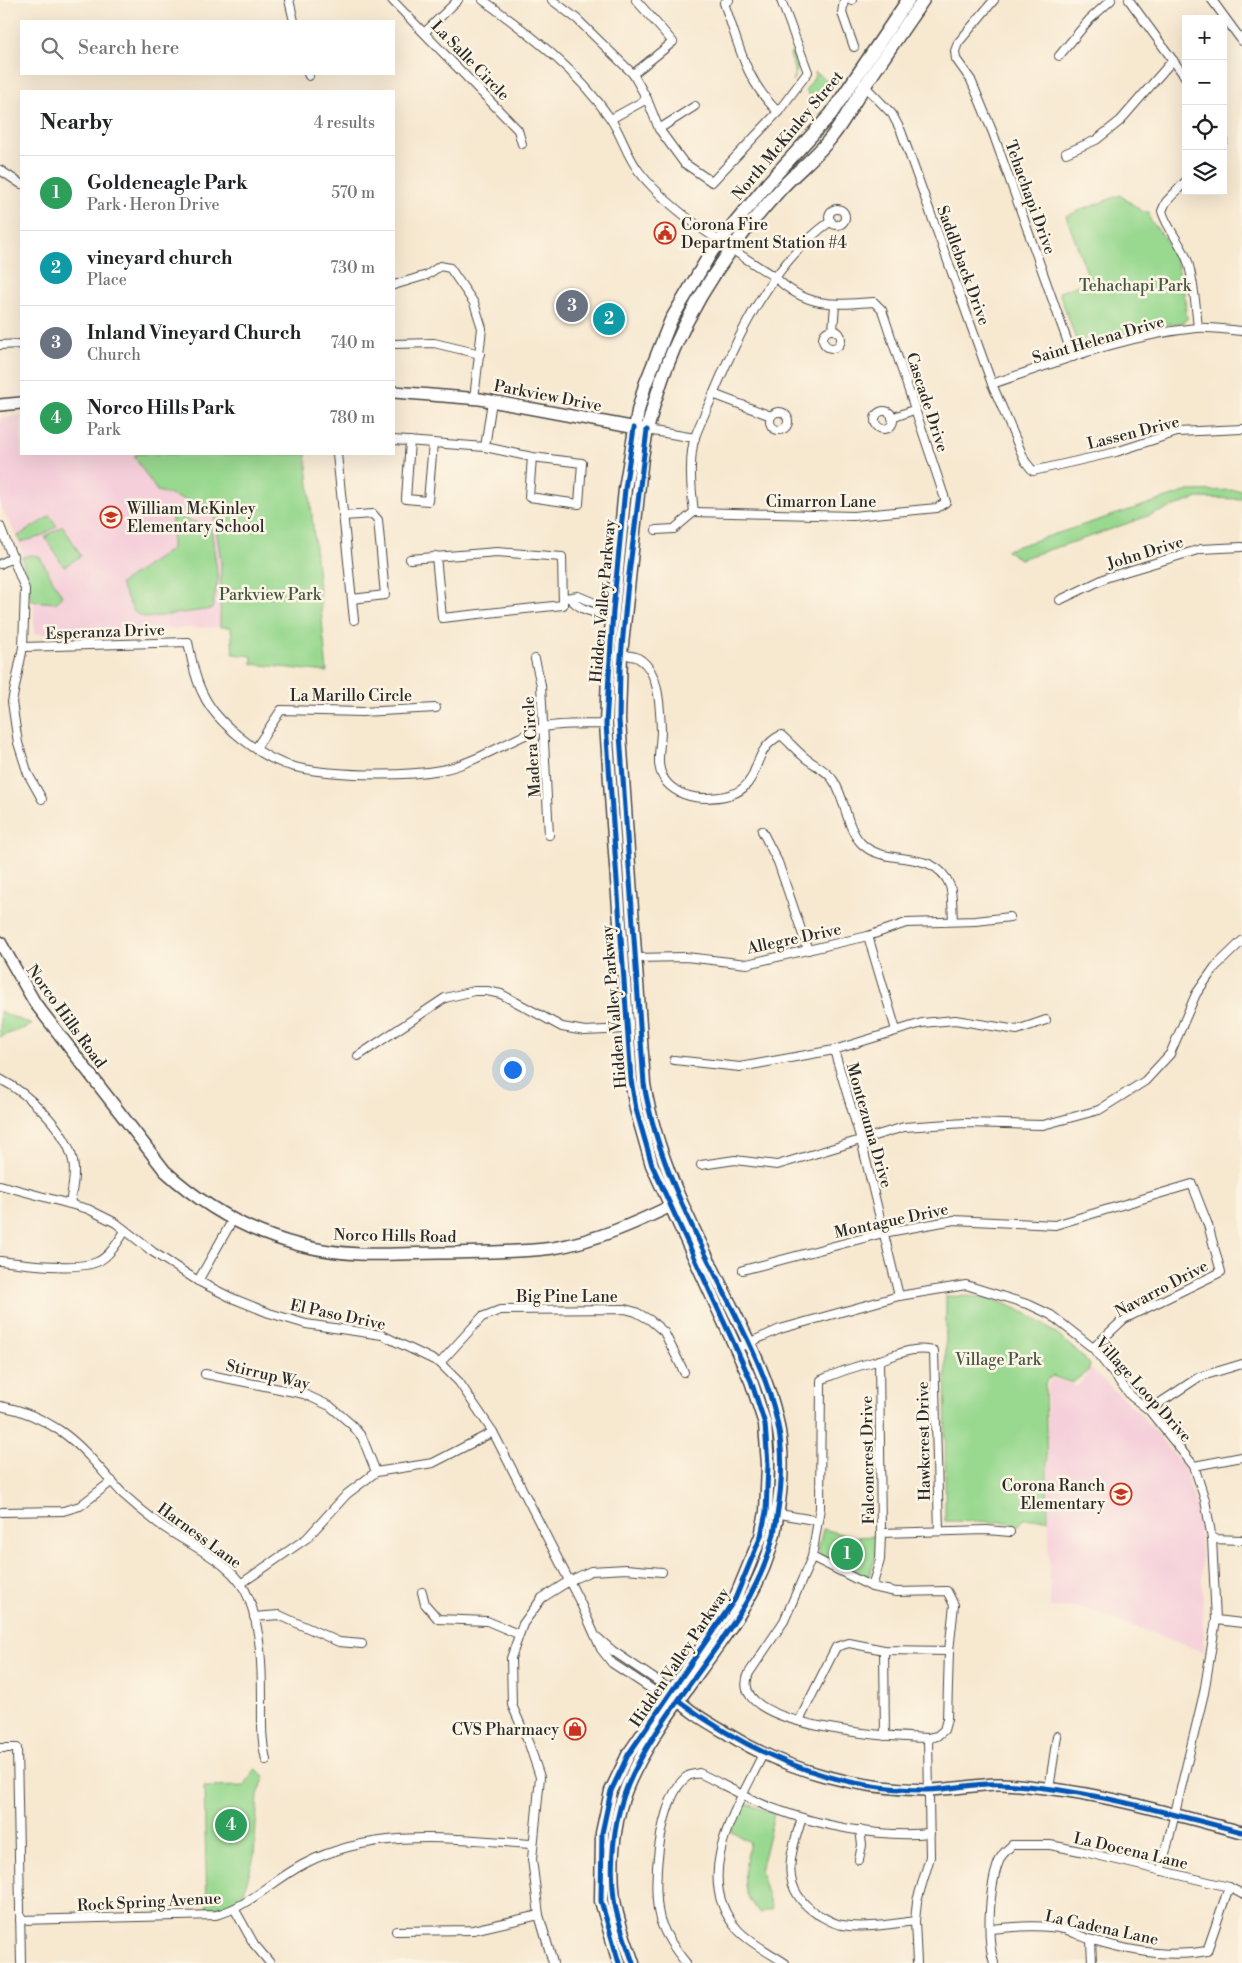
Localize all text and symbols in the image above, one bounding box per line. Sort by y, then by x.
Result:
map controls [1182,15,1227,195]
button: + [1182,15,1227,60]
street label: La Salle Circle [427,16,514,105]
search box [20,20,395,75]
icon: search [38,34,66,62]
text: Search here [78,36,179,60]
button: − [1182,60,1227,105]
street label: North McKinley Street [728,67,848,204]
button: locate [1182,105,1227,150]
text: Nearby [40,110,113,136]
text: 4 results [314,113,375,133]
street label: Tehachapi Drive [1000,138,1060,257]
button: layers [1182,150,1227,195]
text: Goldeneagle Park [87,171,248,195]
text: 1 [52,183,60,203]
text: 570 m [331,183,375,203]
text: Park · Heron Drive [87,195,220,215]
street label: Saddleback Drive [932,203,994,328]
place label: Corona Fire Department Station #4 [681,215,847,253]
public building icon: Corona Fire Department Station #4 [653,221,677,245]
text: vineyard church [87,246,233,270]
text: 2 [51,258,61,278]
text: 730 m [330,258,375,278]
text: Place [87,270,127,290]
park label: Tehachapi Park [1079,276,1193,296]
pin: 3 [556,287,588,325]
pin: 2 [593,300,625,338]
street label: Saint Helena Drive [1030,312,1167,368]
text: Inland Vineyard Church [87,321,301,345]
text: 3 [51,333,61,353]
text: 740 m [330,333,375,353]
text: Church [87,345,141,365]
street label: Cascade Drive [902,350,953,455]
street label: Parkview Drive [492,376,604,416]
text: Norco Hills Park [87,396,236,420]
text: 4 [51,408,61,428]
text: 780 m [330,408,375,428]
street label: Lassen Drive [1085,412,1181,454]
text: Park [87,420,120,440]
street label: Cimarron Lane [766,492,876,512]
place label: William McKinley Elementary School [126,499,265,537]
school or university icon: William McKinley Elementary School [99,505,123,529]
street label: Hidden Valley Parkway [586,518,620,684]
street label: John Drive [1104,532,1186,574]
park label: Parkview Park [219,585,323,605]
street label: Esperanza Drive [45,620,165,644]
street label: La Marillo Circle [290,686,412,706]
street label: Madera Circle [518,696,546,798]
street label: Allegre Drive [744,919,843,959]
street label: Hidden Valley Parkway [597,924,631,1090]
street label: Norco Hills Road [22,961,110,1072]
your location [500,1057,526,1083]
street label: Montezuma Drive [842,1060,896,1190]
street label: Montague Drive [832,1199,950,1243]
street label: Norco Hills Road [333,1225,457,1247]
street label: Navarro Drive [1111,1256,1211,1322]
street label: Big Pine Lane [515,1287,618,1307]
street label: El Paso Drive [288,1295,387,1335]
street label: Village Loop Drive [1090,1332,1196,1446]
park label: Village Park [954,1350,1043,1370]
street label: Stirrup Way [224,1356,312,1394]
street label: Hawkcrest Drive [913,1381,935,1501]
street label: Falconcrest Drive [857,1395,879,1525]
place label: Corona Ranch Elementary [1002,1476,1105,1514]
school or university icon: Corona Ranch Elementary [1109,1482,1133,1506]
street label: Harness Lane [153,1499,245,1573]
pin: 1 [831,1535,863,1573]
street label: Hidden Valley Parkway [626,1584,734,1731]
shop icon: CVS Pharmacy [563,1717,587,1741]
place label: CVS Pharmacy [452,1720,559,1740]
pin: 4 [215,1806,247,1844]
street label: La Docena Lane [1072,1828,1190,1874]
street label: Rock Spring Avenue [76,1888,222,1916]
street label: La Cadena Lane [1043,1906,1160,1950]

